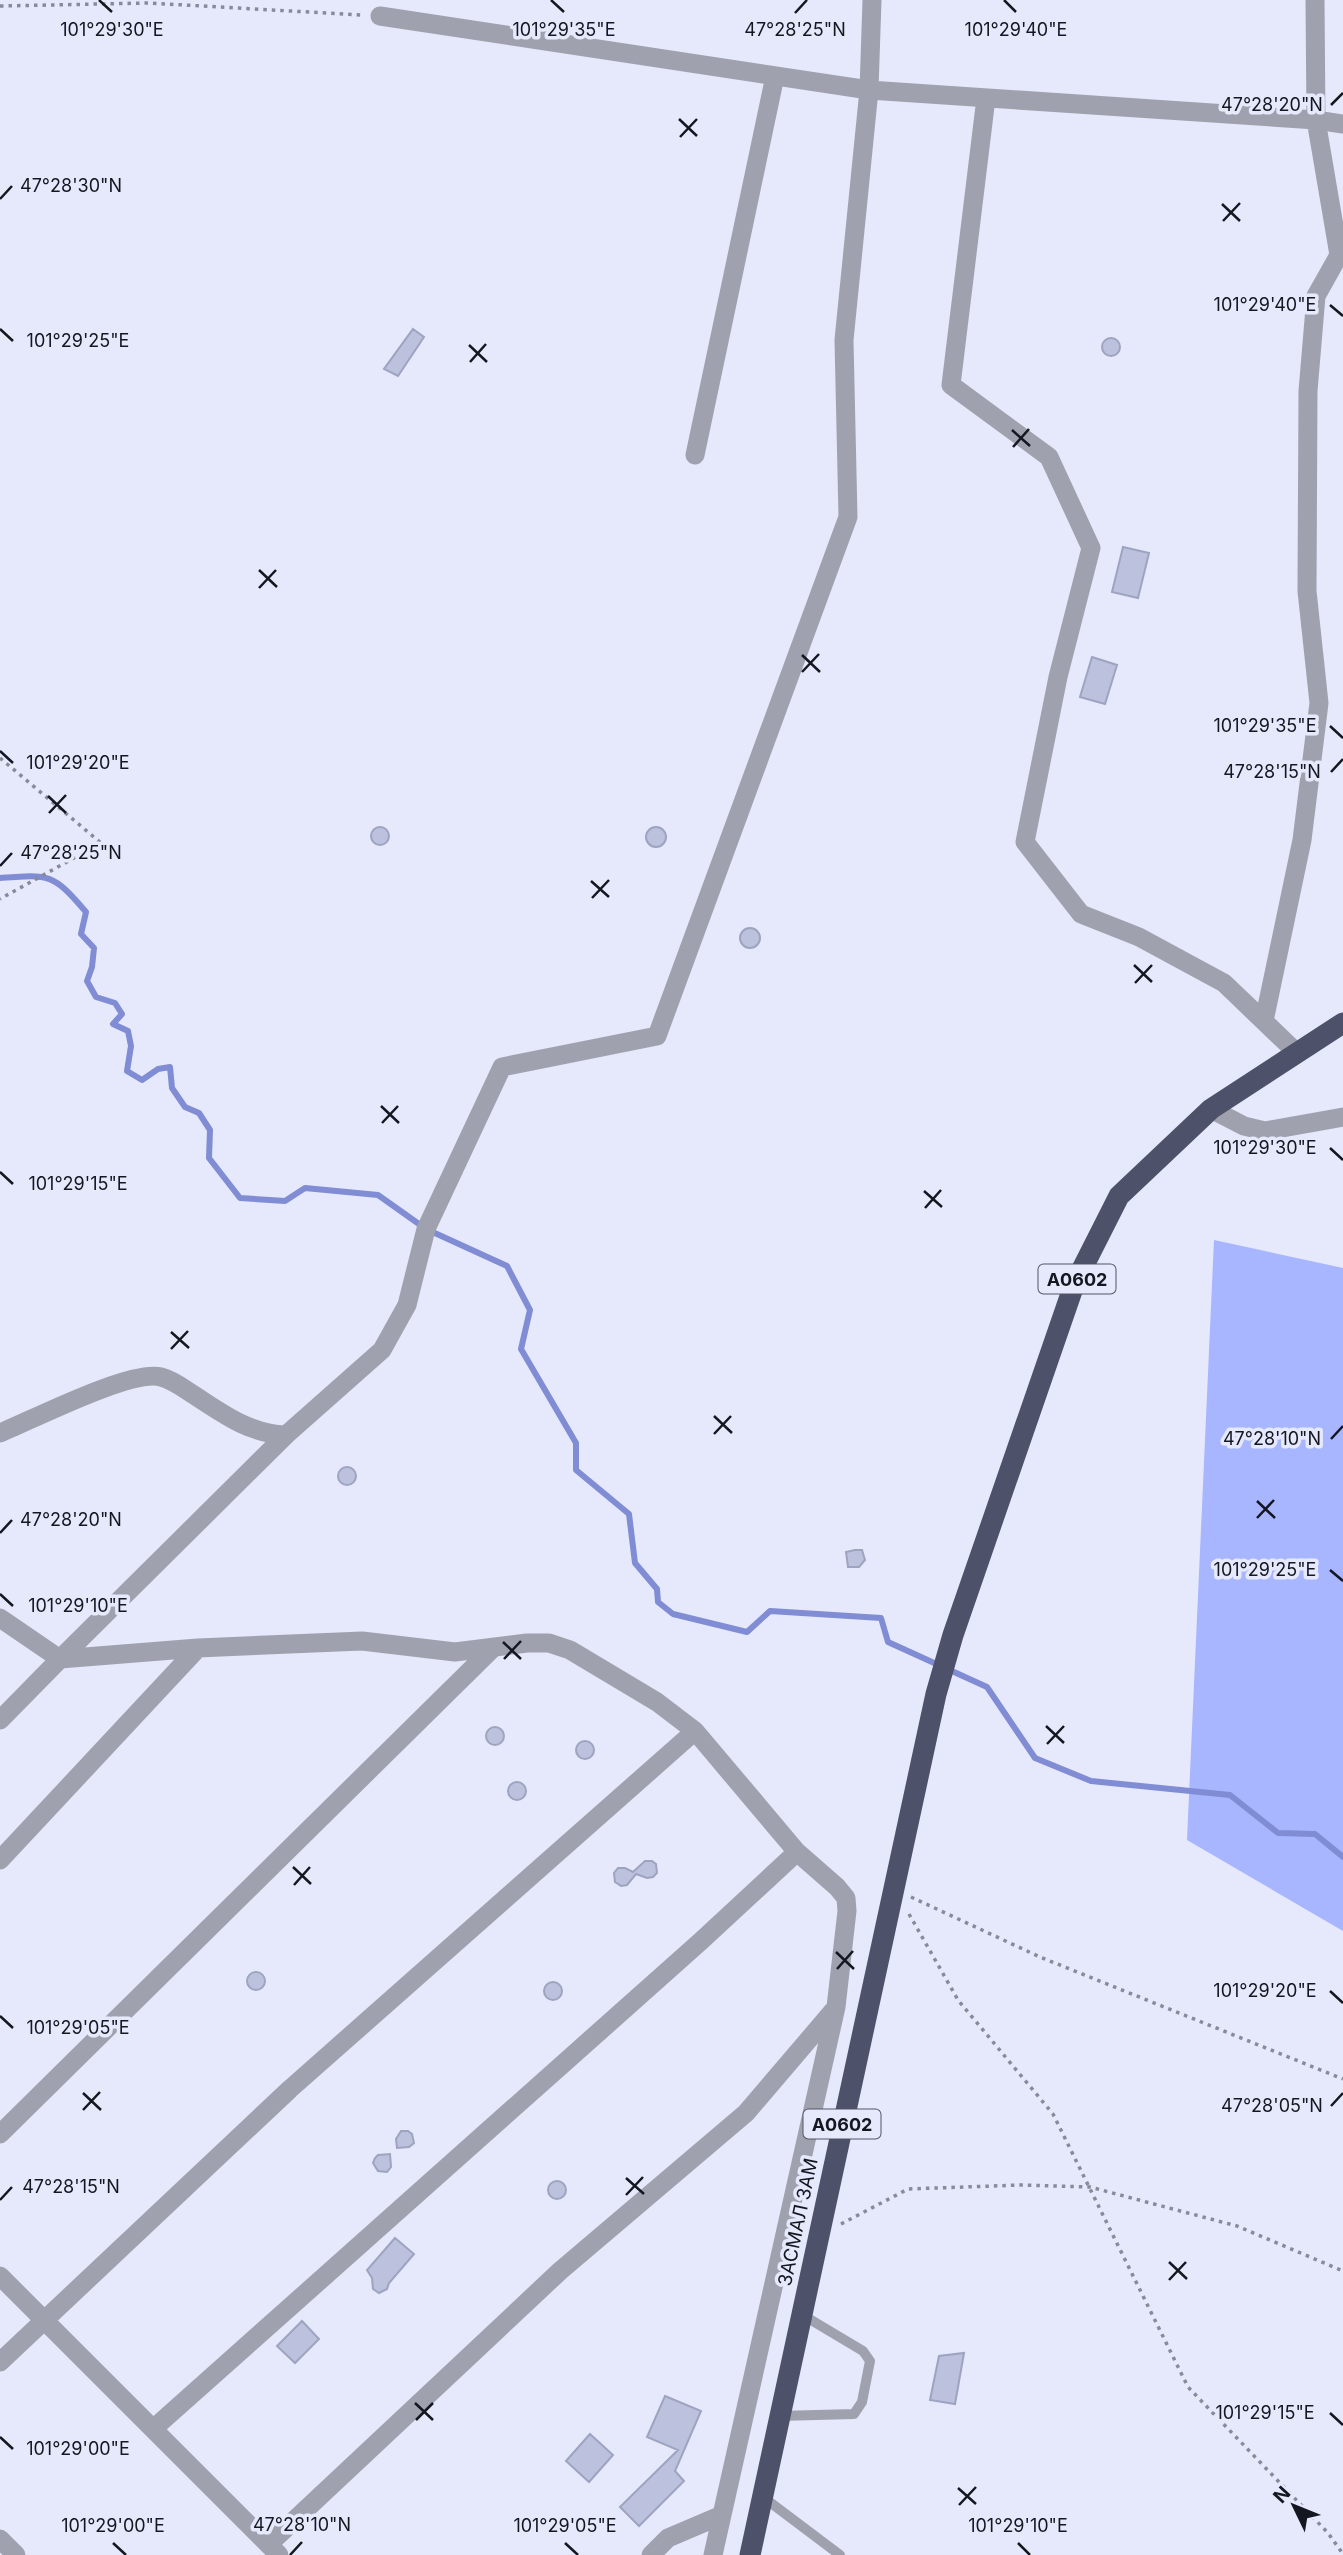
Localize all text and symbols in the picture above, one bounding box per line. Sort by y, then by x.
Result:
text: 101°29'30"E [60,19,164,40]
text: 101°29'35"E [513,19,616,40]
text: 47°28'25"N [744,19,846,40]
text: 101°29'40"E [965,19,1067,40]
text: 47°28'20"N [1221,94,1323,115]
text: 47°28'30"N [20,175,122,196]
text: 101°29'40"E [1214,294,1316,315]
text: 101°29'25"E [27,330,129,351]
text: 101°29'35"E [1214,715,1317,736]
text: 101°29'20"E [26,752,130,773]
text: 47°28'15"N [1223,761,1321,782]
text: 47°28'25"N [20,842,122,863]
text: 101°29'30"E [1213,1137,1317,1158]
text: 101°29'15"E [28,1173,128,1194]
road number: A0602 [1038,1264,1116,1294]
text: 47°28'10"N [1223,1428,1321,1449]
text: 47°28'20"N [20,1509,122,1530]
text: 101°29'25"E [1214,1559,1316,1580]
text: 101°29'10"E [28,1595,128,1616]
text: 101°29'20"E [1213,1980,1317,2001]
text: 101°29'05"E [26,2017,130,2038]
text: 47°28'05"N [1221,2095,1323,2116]
road number: A0602 [804,2110,880,2138]
street label: ЗАСМАЛ ЗАМ [773,2156,823,2288]
text: 47°28'15"N [22,2176,120,2197]
text: 101°29'15"E [1215,2402,1315,2423]
text: 101°29'00"E [26,2438,130,2459]
north arrow [1259,2471,1329,2541]
text: N [1269,2482,1295,2508]
text: 47°28'10"N [253,2514,351,2535]
text: 101°29'00"E [61,2515,165,2536]
text: 101°29'05"E [513,2515,617,2536]
text: 101°29'10"E [968,2515,1068,2536]

